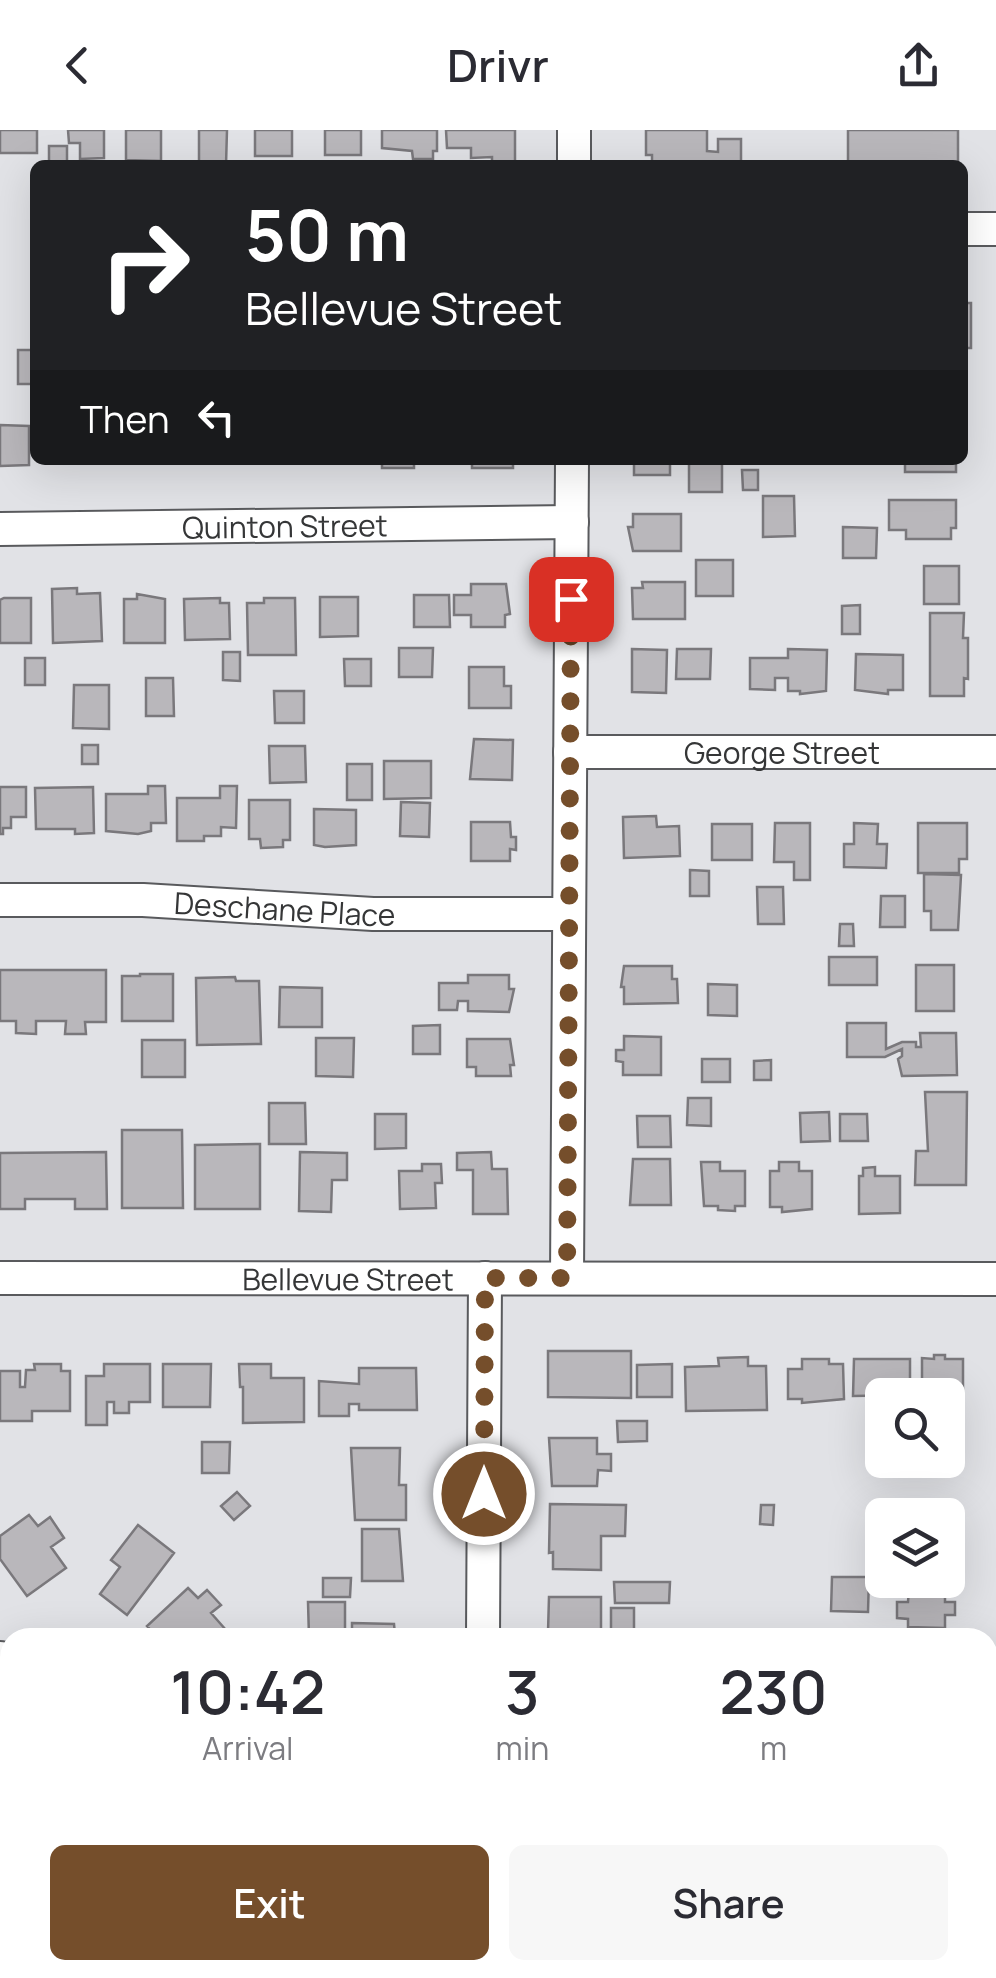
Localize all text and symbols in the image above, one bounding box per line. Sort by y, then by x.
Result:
text: Drivr [447,34,549,96]
icon: back [50,38,105,93]
icon: share [891,38,946,93]
text: 50 m [245,186,409,282]
icon: right [80,200,210,330]
text: Bellevue Street [245,277,562,339]
icon: left [189,390,244,445]
text: Then [80,392,169,444]
street label: Quinton Street [182,504,388,547]
pin [529,557,614,642]
icon: arrive [544,572,599,627]
street label: George Street [684,732,880,773]
street label: Deschane Place [173,881,395,935]
street label: Bellevue Street [242,1258,454,1299]
map controls [865,1378,965,1598]
button: search [865,1378,965,1478]
position arrow [432,1442,536,1546]
button: layers [865,1498,965,1598]
text: 10:42 [170,1650,325,1732]
text: 3 [505,1650,540,1732]
text: 230 [720,1650,828,1732]
text: Arrival [202,1726,293,1770]
text: min [496,1726,549,1770]
text: m [760,1726,787,1770]
button: Exit [50,1845,489,1960]
button: Share [509,1845,948,1960]

